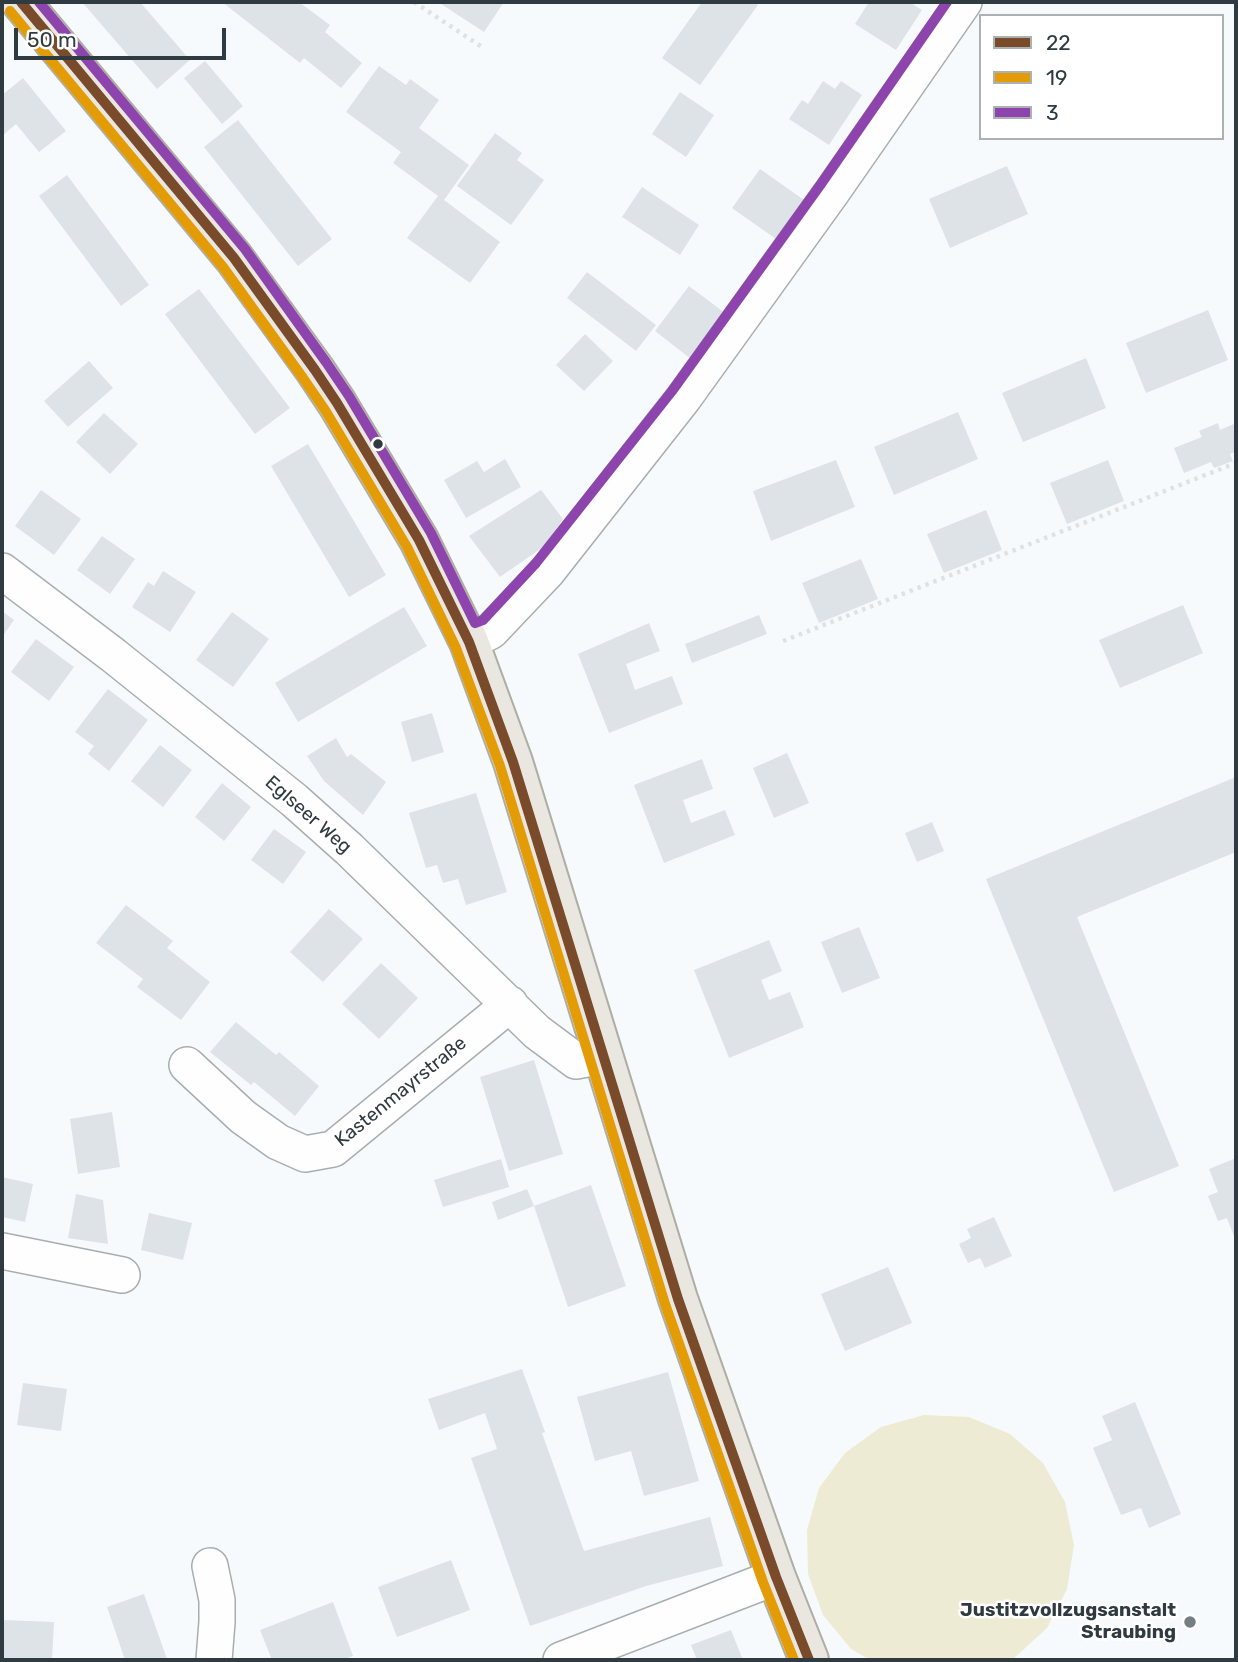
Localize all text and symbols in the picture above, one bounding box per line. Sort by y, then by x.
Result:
scale bar [18,14,229,58]
legend [979,14,1224,140]
text: 50 m [27,27,77,52]
text: 22 [1046,30,1071,55]
text: 19 [1046,65,1067,90]
text: 3 [1046,100,1059,125]
unlabelled marker [371,437,385,451]
street label: Eglseer Weg [260,771,356,859]
street label: Kastenmayrstraße [331,1032,471,1152]
place label: Justitzvollzugsanstalt Straubing [960,1600,1176,1644]
marker: Justitzvollzugsanstalt Straubing [1182,1614,1198,1630]

